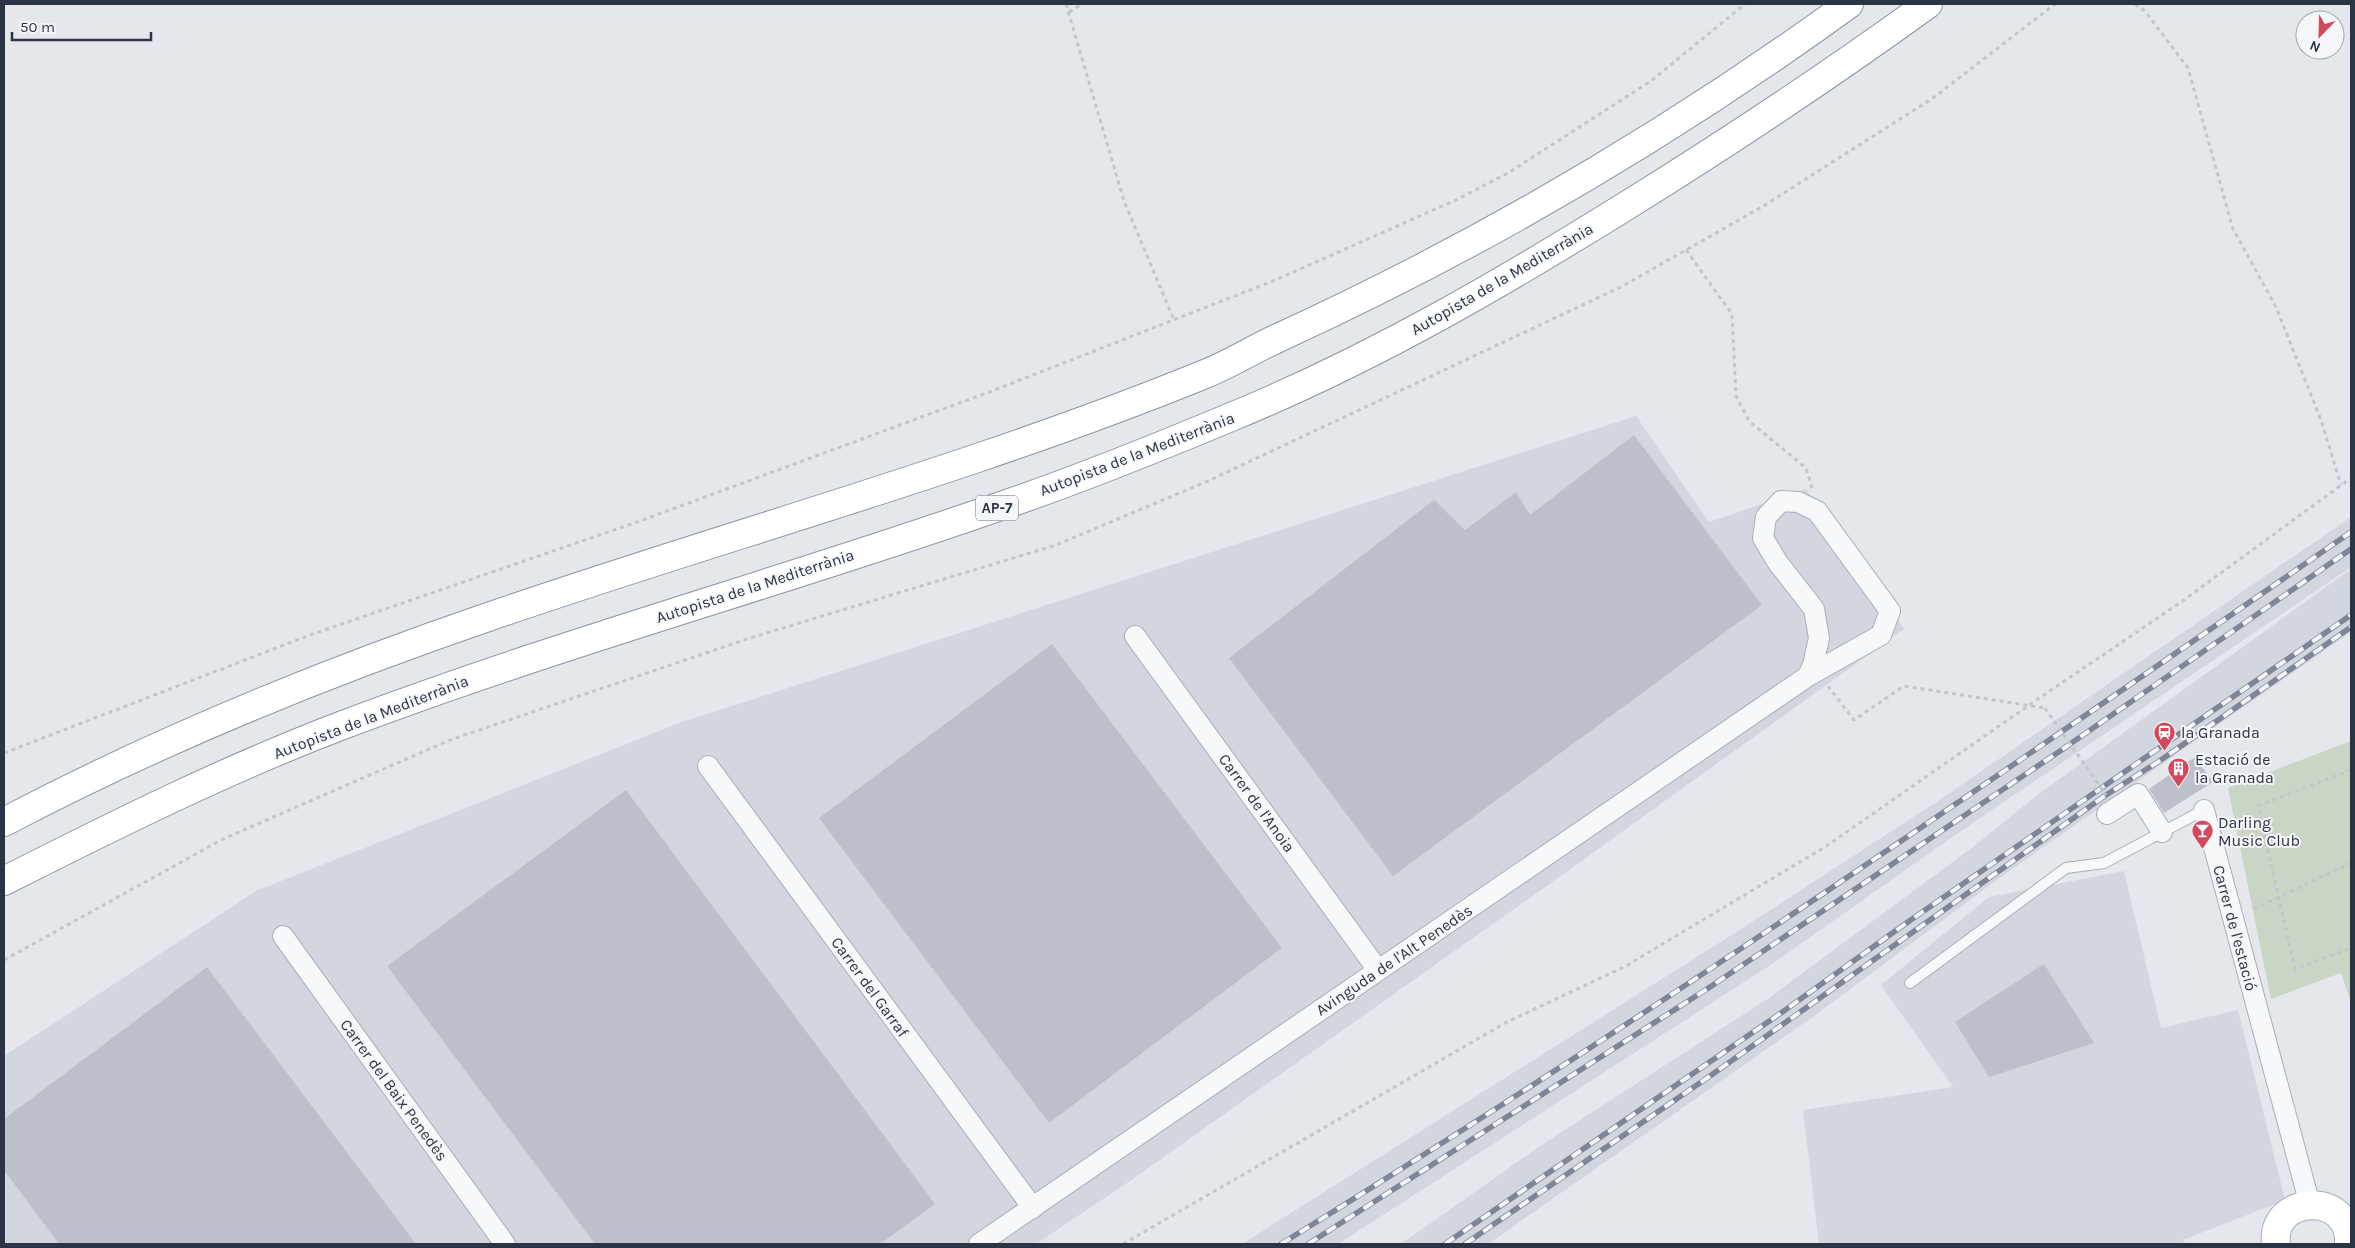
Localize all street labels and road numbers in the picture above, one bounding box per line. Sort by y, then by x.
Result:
street label: Autopista de la Mediterrània [1408,219,1596,339]
street label: Autopista de la Mediterrània [1037,408,1237,500]
road number: AP-7 [976,496,1018,520]
street label: Autopista de la Mediterrània [654,545,856,627]
street label: Autopista de la Mediterrània [271,671,471,763]
street label: Carrer de l'Anoia [1215,750,1299,856]
street label: Carrer de l'estació [2209,863,2261,993]
street label: Avinguda de l'Alt Penedès [1312,900,1476,1020]
street label: Carrer del Garraf [827,933,913,1041]
street label: Carrer del Baix Penedès [336,1015,452,1165]

